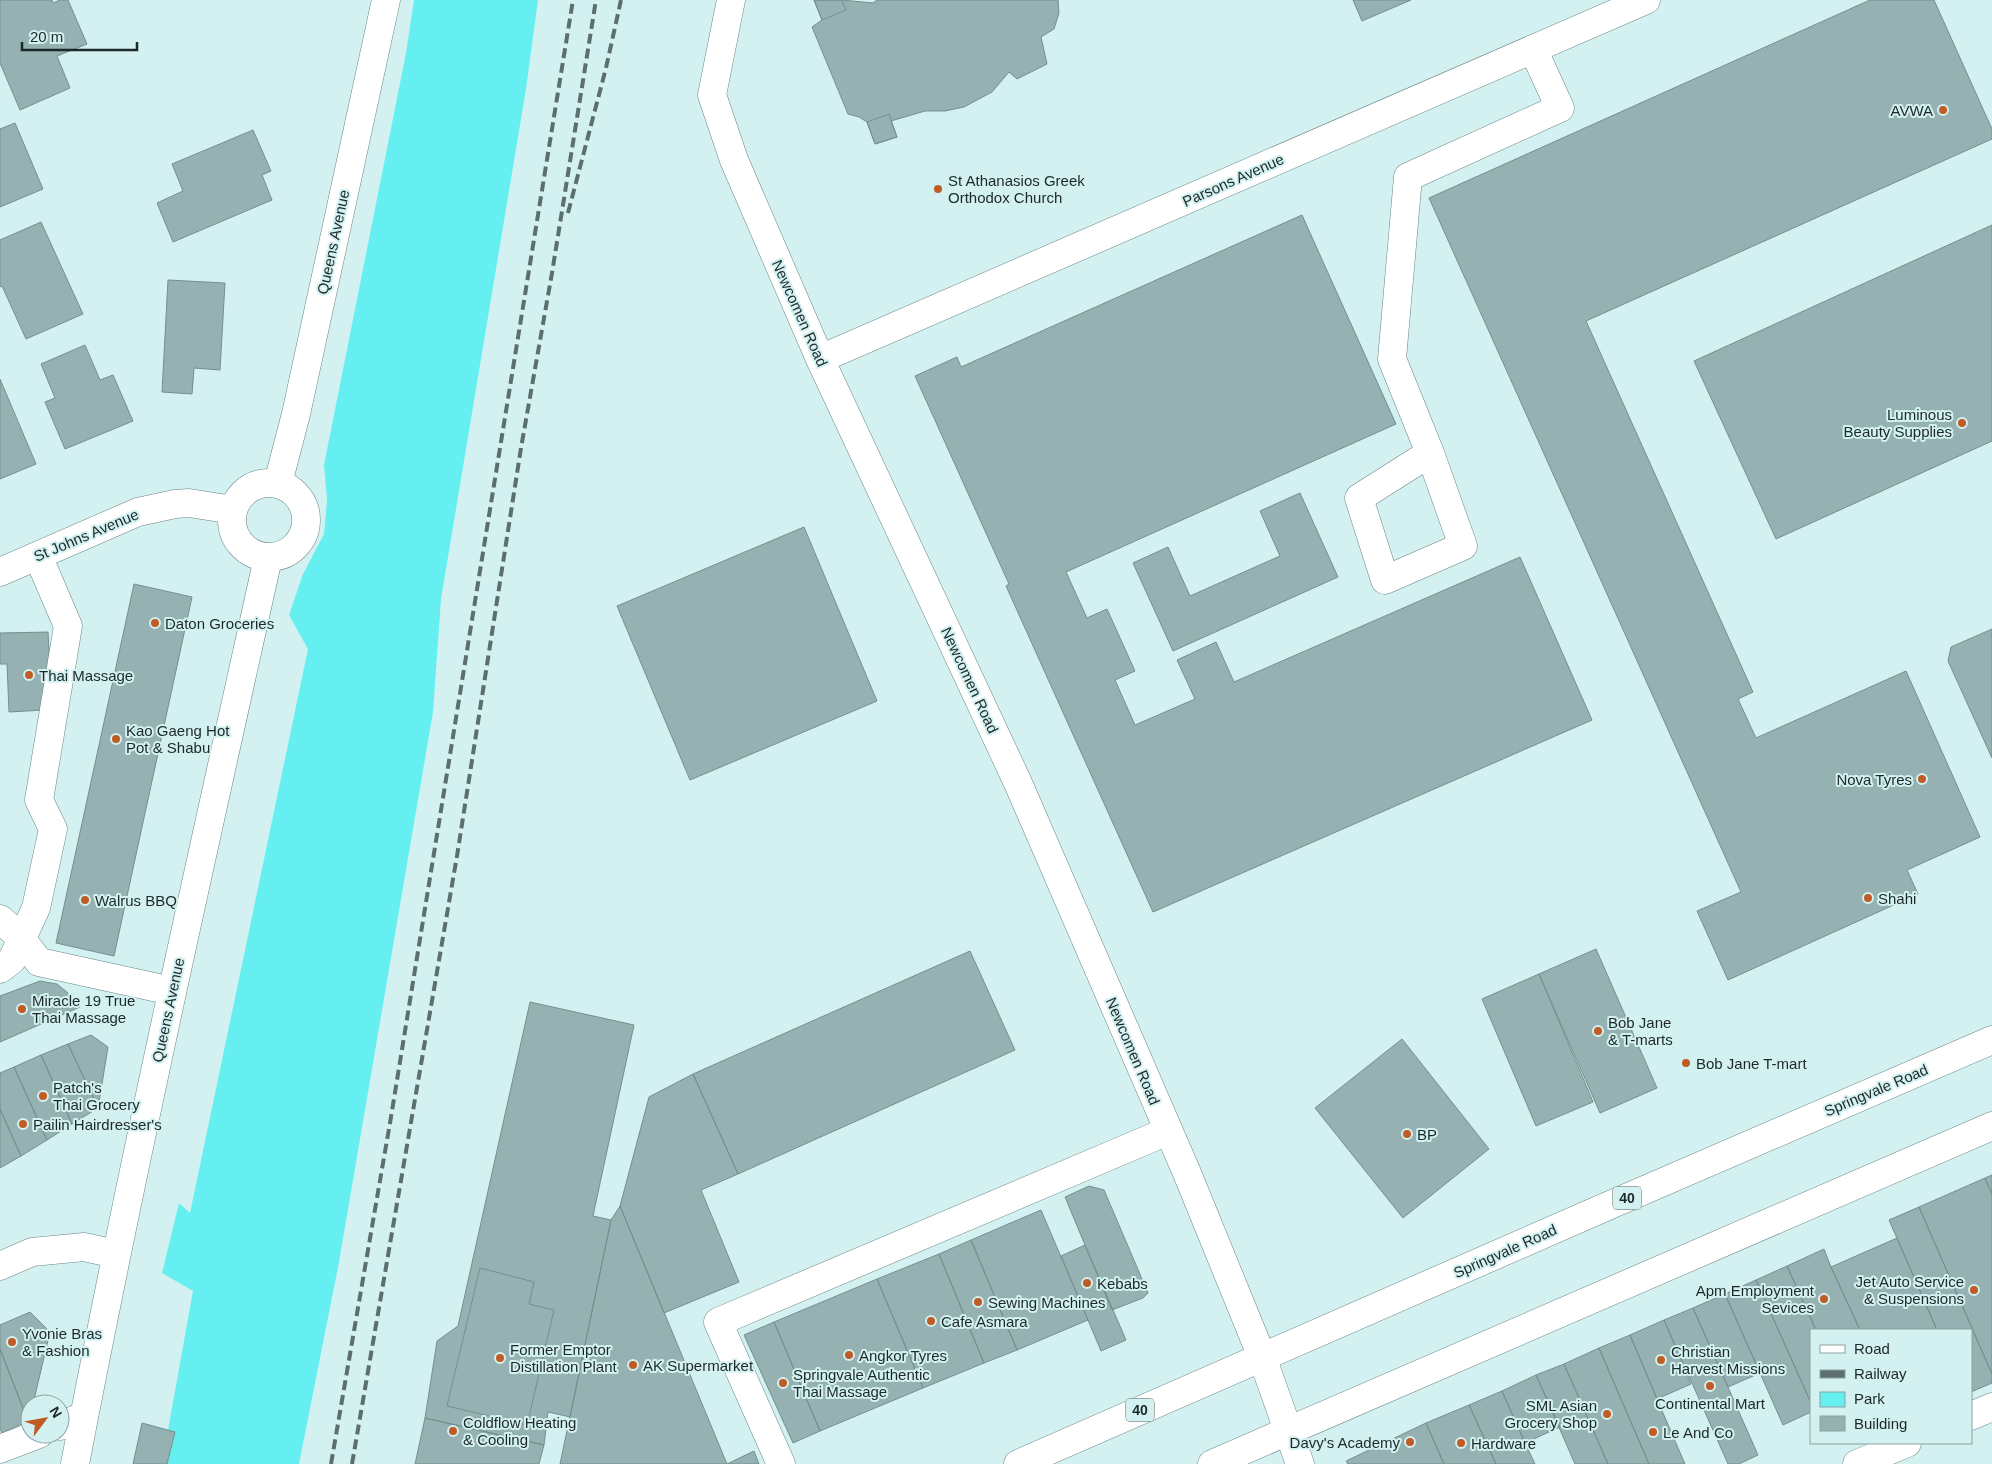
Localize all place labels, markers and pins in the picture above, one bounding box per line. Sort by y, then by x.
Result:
place label: AVWA [1890,102,1933,119]
marker: AVWA [1937,104,1949,116]
place label: St Athanasios Greek Orthodox Church [948,172,1085,206]
marker: St Athanasios Greek Orthodox Church [932,183,944,195]
place label: Luminous Beauty Supplies [1844,406,1952,440]
marker: Luminous Beauty Supplies [1956,417,1968,429]
place label: Daton Groceries [165,615,274,632]
marker: Daton Groceries [149,617,161,629]
place label: Thai Massage [39,667,133,684]
marker: Thai Massage [23,669,35,681]
place label: Kao Gaeng Hot Pot & Shabu [126,722,230,756]
marker: Kao Gaeng Hot Pot & Shabu [110,733,122,745]
place label: Nova Tyres [1836,771,1912,788]
marker: Nova Tyres [1916,773,1928,785]
place label: Shahi [1878,890,1916,907]
place label: Walrus BBQ [95,892,177,909]
marker: Shahi [1862,892,1874,904]
marker: Walrus BBQ [79,894,91,906]
place label: Miracle 19 True Thai Massage [32,992,135,1026]
marker: Miracle 19 True Thai Massage [16,1003,28,1015]
place label: Bob Jane & T-marts [1608,1014,1673,1048]
marker: Bob Jane & T-marts [1592,1025,1604,1037]
place label: Bob Jane T-mart [1696,1055,1807,1072]
marker: Bob Jane T-mart [1680,1057,1692,1069]
place label: Patch's Thai Grocery [53,1079,140,1113]
marker: Patch's Thai Grocery [37,1090,49,1102]
place label: Pailin Hairdresser's [33,1116,162,1133]
marker: Pailin Hairdresser's [17,1118,29,1130]
place label: BP [1417,1126,1437,1143]
marker: BP [1401,1128,1413,1140]
place label: Jet Auto Service & Suspensions [1856,1273,1964,1307]
place label: Kebabs [1097,1275,1148,1292]
marker: Kebabs [1081,1277,1093,1289]
place label: Apm Employment Sevices [1696,1282,1815,1316]
marker: Jet Auto Service & Suspensions [1968,1284,1980,1296]
marker: Apm Employment Sevices [1818,1293,1830,1305]
place label: Sewing Machines [988,1294,1106,1311]
marker: Sewing Machines [972,1296,984,1308]
place label: Cafe Asmara [941,1313,1028,1330]
marker: Cafe Asmara [925,1315,937,1327]
place label: Yvonie Bras & Fashion [22,1325,102,1359]
marker: Yvonie Bras & Fashion [6,1336,18,1348]
place label: Former Emptor Distillation Plant [510,1341,618,1375]
place label: Christian Harvest Missions [1671,1343,1785,1377]
place label: Angkor Tyres [859,1347,947,1364]
marker: Angkor Tyres [843,1349,855,1361]
marker: Former Emptor Distillation Plant [494,1352,506,1364]
marker: Christian Harvest Missions [1655,1354,1667,1366]
place label: AK Supermarket [643,1357,754,1374]
marker: AK Supermarket [627,1359,639,1371]
place label: Springvale Authentic Thai Massage [793,1366,930,1400]
marker: Springvale Authentic Thai Massage [777,1377,789,1389]
marker: Continental Mart [1704,1380,1716,1392]
place label: Continental Mart [1655,1395,1766,1412]
place label: SML Asian Grocery Shop [1504,1397,1597,1431]
marker: SML Asian Grocery Shop [1601,1408,1613,1420]
place label: Coldflow Heating & Cooling [463,1414,576,1448]
place label: Le And Co [1663,1424,1733,1441]
marker: Coldflow Heating & Cooling [447,1425,459,1437]
marker: Le And Co [1647,1426,1659,1438]
place label: Davy's Academy [1290,1434,1400,1451]
place label: Hardware [1471,1435,1536,1452]
marker: Davy's Academy [1404,1436,1416,1448]
marker: Hardware [1455,1437,1467,1449]

